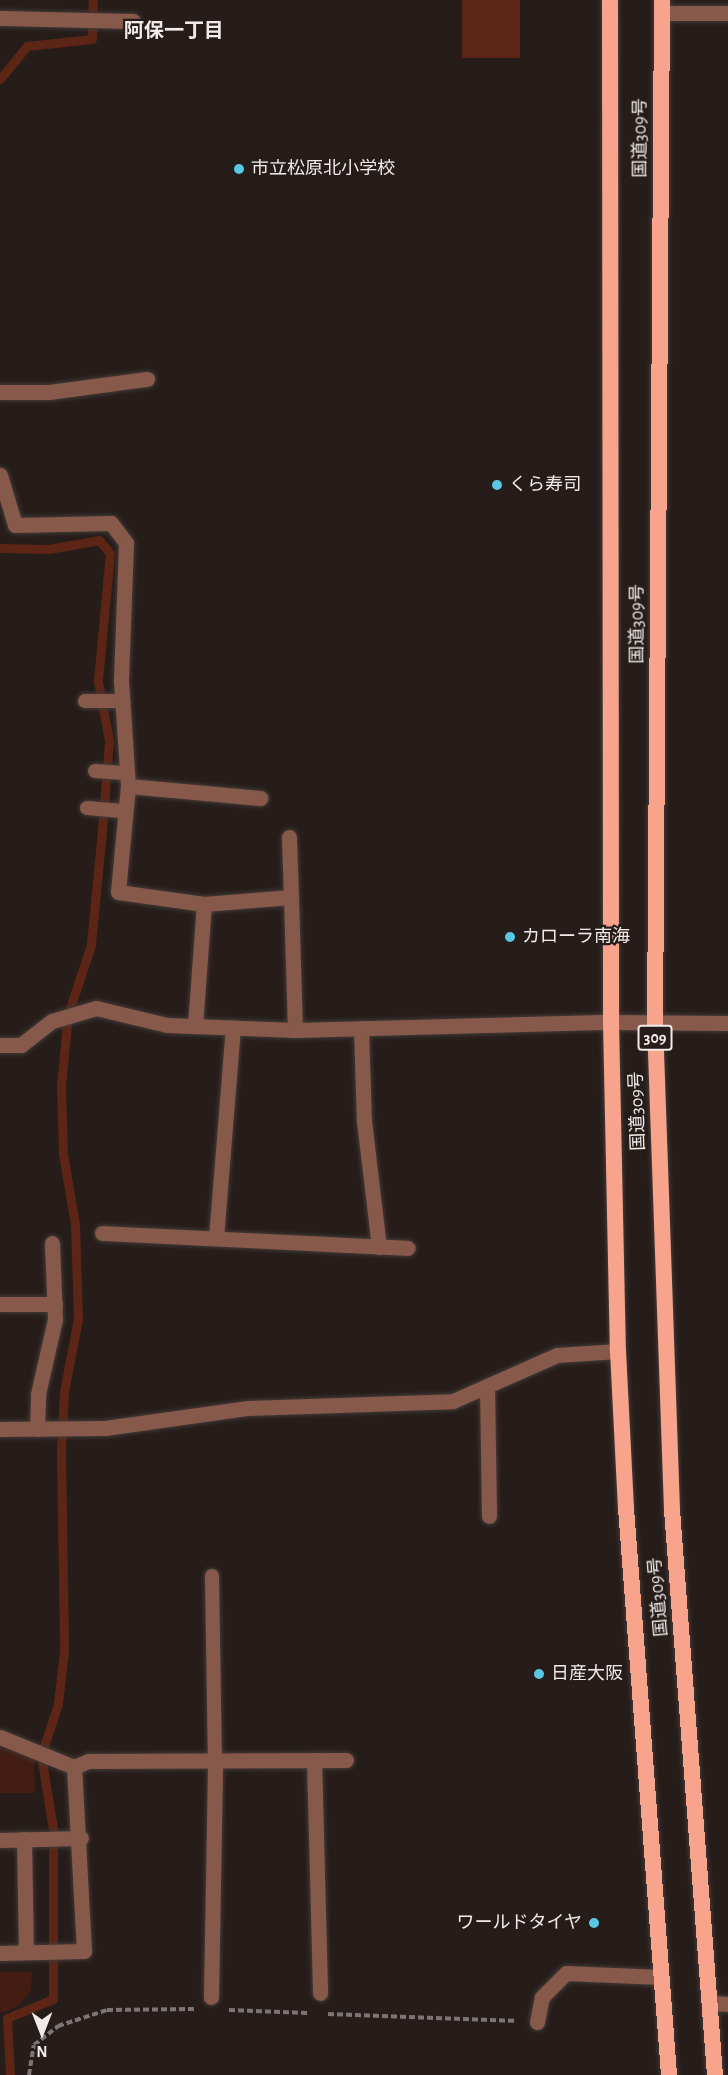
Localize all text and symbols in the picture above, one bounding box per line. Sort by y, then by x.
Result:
district label: 阿保一丁目 [124,19,224,43]
street label: 国道309号 [630,98,652,178]
place label: 市立松原北小学校 [251,158,395,180]
marker: 市立松原北小学校 [232,162,246,176]
place label: くら寿司 [509,474,581,496]
marker: くら寿司 [490,478,504,492]
street label: 国道309号 [627,584,649,664]
place label: カローラ南海 [522,926,630,948]
marker: カローラ南海 [503,930,517,944]
road number: 309 [637,1025,673,1051]
street label: 国道309号 [626,1071,650,1151]
street label: 国道309号 [645,1557,673,1637]
place label: 日産大阪 [551,1663,623,1685]
marker: 日産大阪 [532,1667,546,1681]
place label: ワールドタイヤ [456,1912,582,1934]
marker: ワールドタイヤ [587,1916,601,1930]
north arrow [12,2003,72,2063]
text: N [36,2043,48,2059]

